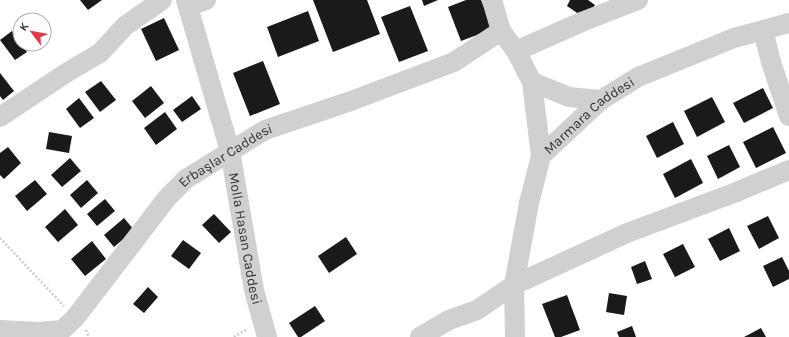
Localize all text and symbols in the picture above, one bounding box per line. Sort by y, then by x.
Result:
north arrow [12,12,52,52]
text: K [17,20,32,33]
street label: Marmara Caddesi [540,73,637,158]
street label: Erbaşlar Caddesi [174,120,274,191]
street label: Molla Hasan Caddesi [225,171,266,306]

